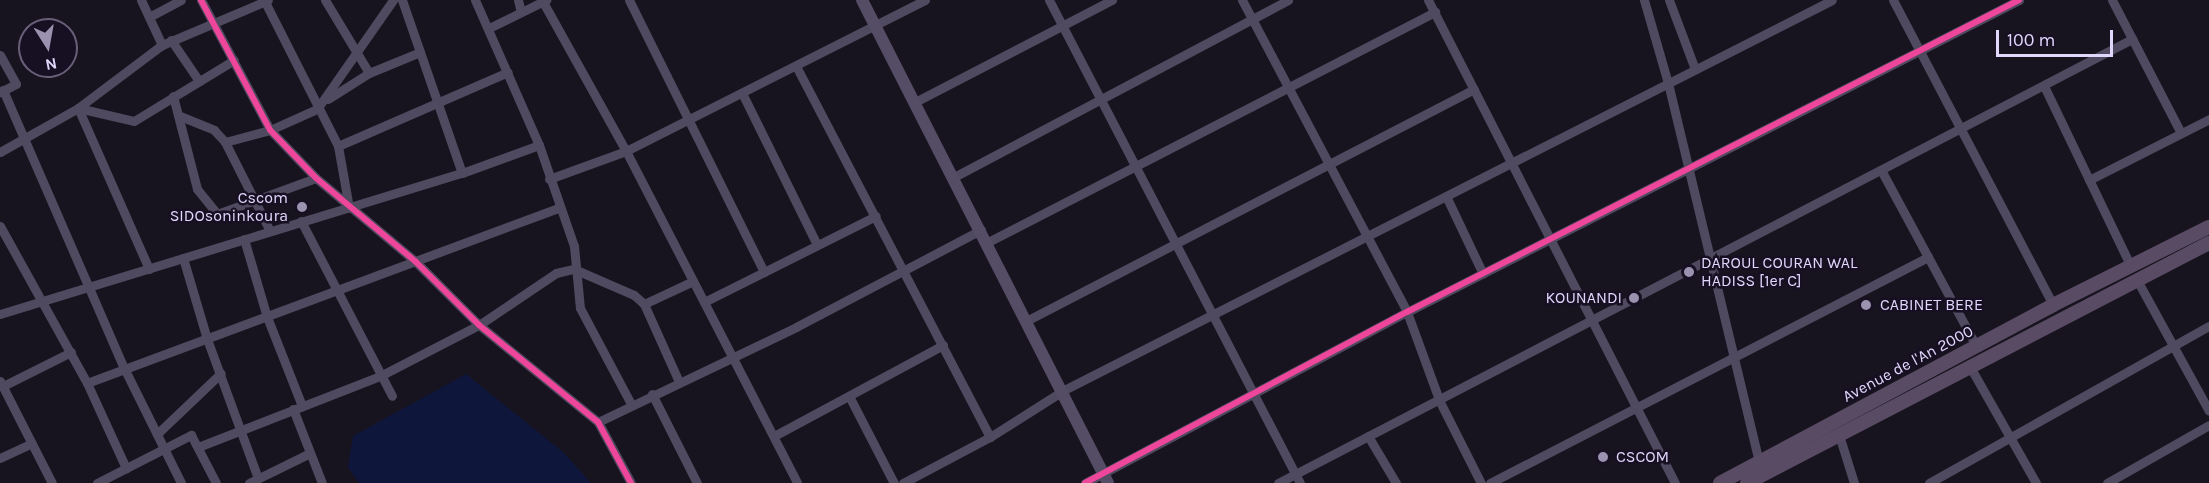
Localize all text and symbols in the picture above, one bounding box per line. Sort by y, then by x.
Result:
north arrow [18,18,78,78]
scale bar [1999,18,2116,56]
text: 100 m [2007,29,2055,51]
text: N [44,54,59,75]
place label: Cscom SIDOsoninkoura [170,188,288,226]
marker: Cscom SIDOsoninkoura [293,198,311,216]
place label: DAROUL COURAN WAL HADISS [1er C] [1701,253,1857,291]
marker: DAROUL COURAN WAL HADISS [1er C] [1682,265,1696,279]
place label: KOUNANDI [1545,288,1622,308]
marker: KOUNANDI [1627,291,1641,305]
place label: CABINET BERE [1880,295,1983,315]
marker: CABINET BERE [1857,296,1875,314]
street label: Avenue de l'An 2000 [1839,321,1977,407]
place label: CSCOM [1616,447,1669,467]
marker: CSCOM [1594,448,1612,466]

